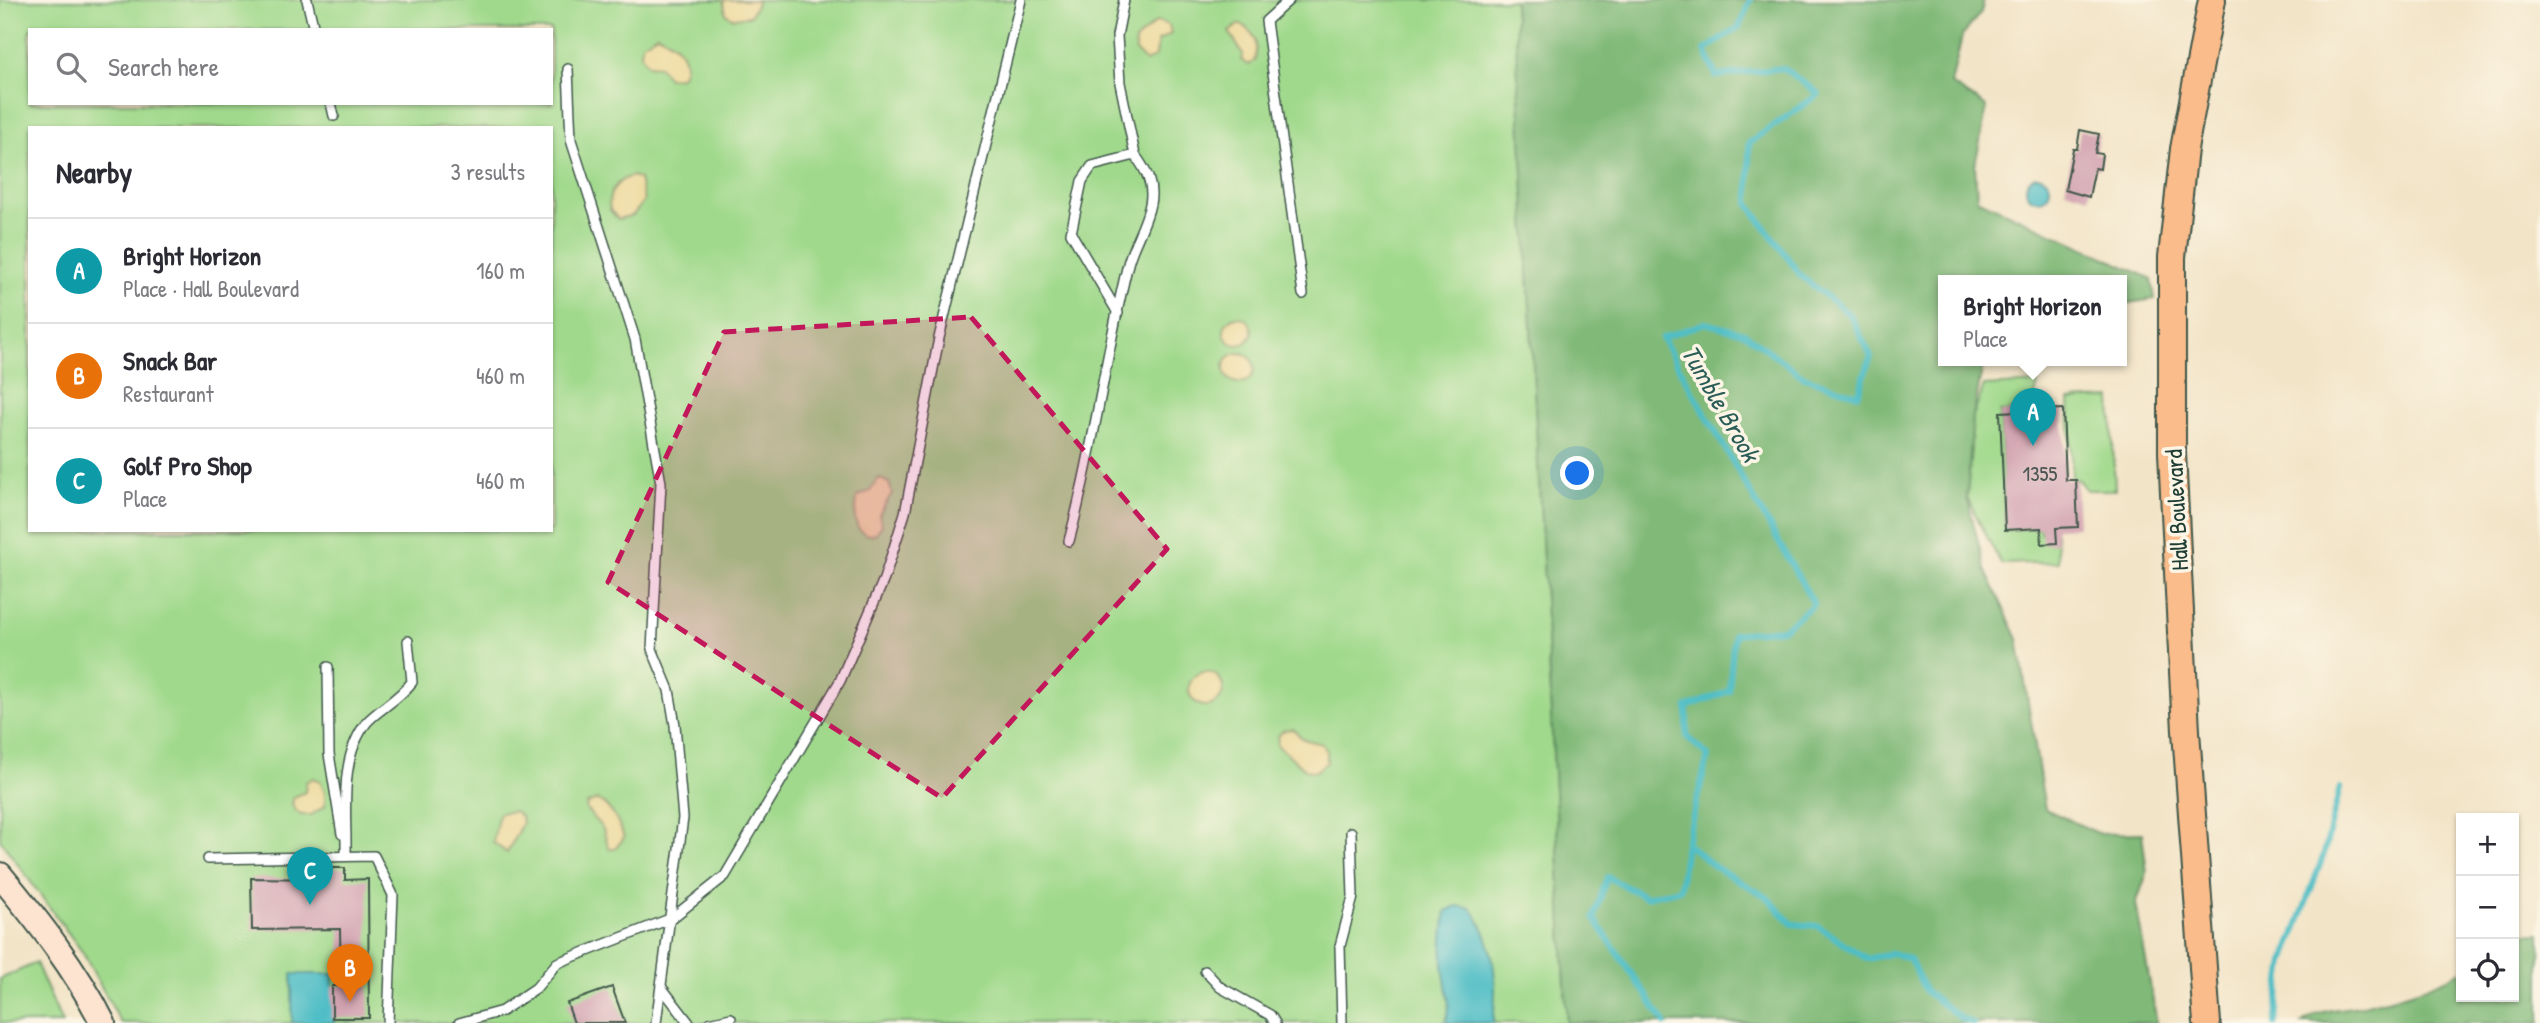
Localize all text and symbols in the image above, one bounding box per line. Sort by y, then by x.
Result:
search box [28,28,553,105]
icon: search [52,48,90,86]
text: Search here [108,49,219,84]
text: Nearby [56,152,132,192]
text: 3 results [450,156,525,187]
text: Bright Horizon [123,238,261,273]
text: A [73,255,85,286]
text: 160 m [476,255,525,286]
text: Place · Hall Boulevard [123,273,299,304]
popup [1938,275,2127,366]
text: Bright Horizon [1963,288,2102,323]
text: Place [1963,323,2008,354]
water label: Tumble Brook [1674,338,1770,470]
text: Snack Bar [123,343,217,378]
text: B [73,360,85,391]
text: 460 m [476,360,525,391]
text: Restaurant [123,378,214,409]
pin: A [2010,388,2056,446]
text: Golf Pro Shop [123,448,252,483]
street label: Hall Boulevard [2157,448,2195,572]
your location [1560,456,1594,490]
house number: 1355 [2023,459,2058,488]
text: C [73,465,85,496]
text: 460 m [476,465,525,496]
text: Place [123,483,167,514]
map controls [2456,813,2519,1002]
button: + [2456,813,2519,876]
pin: C [287,847,333,905]
button: − [2456,876,2519,939]
button: locate [2456,939,2519,1002]
pin: B [327,944,373,1002]

